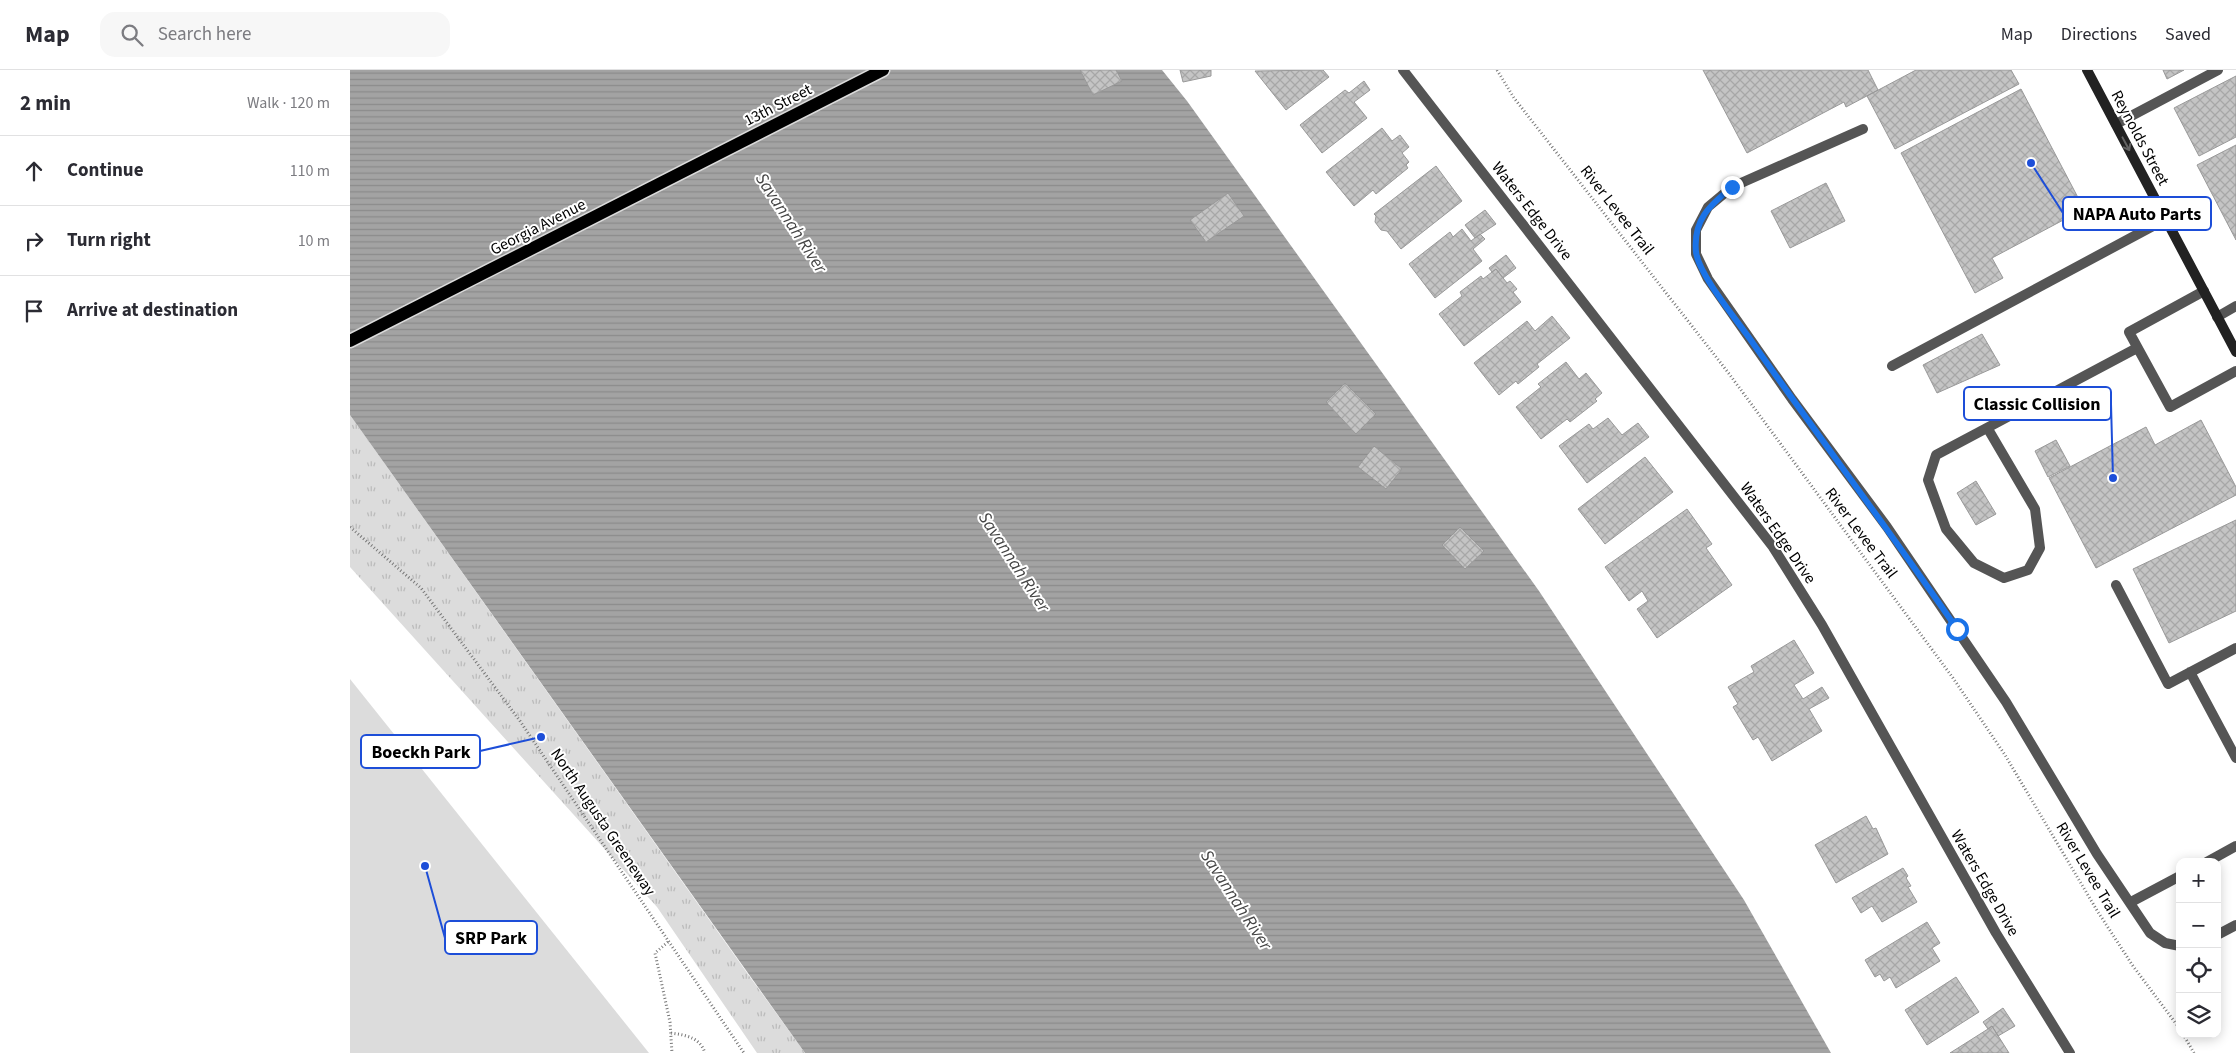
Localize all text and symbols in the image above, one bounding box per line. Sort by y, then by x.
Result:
search box [100,12,450,57]
text: Map [25,17,70,52]
icon: search [118,21,146,49]
text: Search here [158,21,251,48]
text: Map [2001,22,2033,47]
text: Directions [2061,22,2137,47]
text: Saved [2165,22,2211,47]
street label: 13th Street [740,78,816,131]
street label: Reynolds Street [2106,87,2175,190]
text: 2 min [20,88,71,118]
text: Walk · 120 m [247,92,330,114]
one-way arrow [2122,136,2131,151]
icon: ahead [20,157,48,185]
text: Continue [67,157,144,184]
street label: Waters Edge Drive [1487,157,1577,265]
text: 110 m [290,160,330,182]
street label: River Levee Trail [1575,161,1659,259]
water label: Savannah River [749,168,833,279]
route end [1721,176,1744,199]
street label: Georgia Avenue [486,193,590,261]
callout: NAPA Auto Parts [2063,197,2211,230]
text: NAPA Auto Parts [2073,202,2201,227]
icon: right [20,227,48,255]
text: Turn right [67,227,151,254]
text: 10 m [298,230,330,252]
icon: arrive [20,297,48,325]
text: Arrive at destination [67,297,238,324]
callout: Classic Collision [1964,387,2111,420]
text: Classic Collision [1973,392,2101,417]
street label: Waters Edge Drive [1735,478,1821,588]
street label: River Levee Trail [1820,483,1902,583]
water label: Savannah River [972,507,1056,618]
route start [1946,618,1969,641]
callout: Boeckh Park [361,735,480,768]
text: Boeckh Park [371,740,471,765]
street label: North Augusta Greeneway [545,744,661,900]
street label: River Levee Trail [2051,818,2125,922]
street label: Waters Edge Drive [1946,826,2024,940]
water label: Savannah River [1194,845,1278,956]
map controls [2176,858,2221,1038]
button: + [2176,858,2221,903]
button: − [2176,903,2221,948]
callout: SRP Park [445,921,537,954]
text: SRP Park [455,926,527,951]
button: locate [2176,948,2221,993]
button: layers [2176,993,2221,1038]

